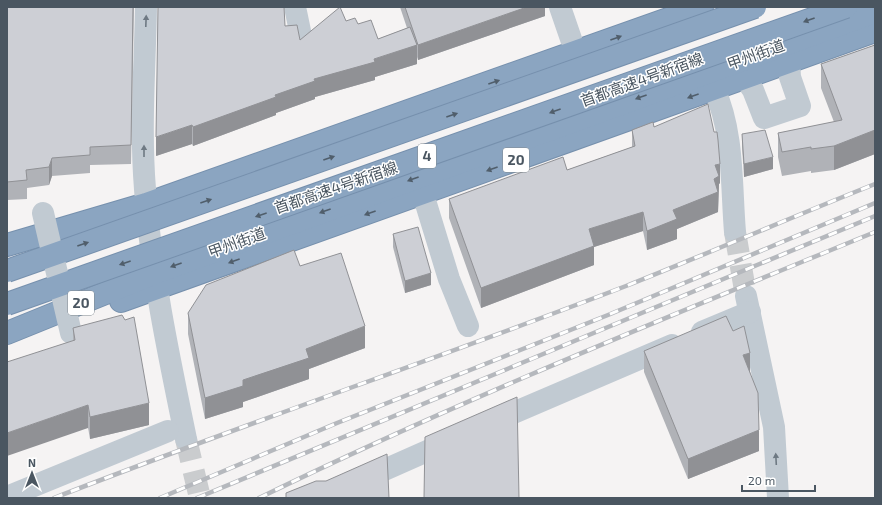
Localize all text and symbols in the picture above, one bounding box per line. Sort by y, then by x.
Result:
one-way arrow [143,14,149,27]
one-way arrow [803,18,815,24]
one-way arrow [611,34,623,40]
street label: 甲州街道 [724,35,787,73]
street label: 首都高速4号新宿線 [578,49,705,110]
one-way arrow [488,78,500,84]
one-way arrow [687,93,699,99]
one-way arrow [634,94,646,100]
one-way arrow [549,109,561,115]
one-way arrow [446,112,458,118]
one-way arrow [141,144,147,157]
road number: 4 [418,144,436,168]
road number: 20 [503,148,529,172]
one-way arrow [323,155,335,161]
street label: 首都高速4号新宿線 [272,158,400,217]
one-way arrow [486,166,498,172]
one-way arrow [407,177,419,183]
one-way arrow [201,198,213,204]
one-way arrow [318,209,330,215]
one-way arrow [363,210,375,216]
one-way arrow [255,212,267,218]
street label: 甲州街道 [205,223,268,261]
one-way arrow [78,241,90,247]
one-way arrow [228,259,240,265]
one-way arrow [119,260,131,266]
one-way arrow [170,262,182,268]
road number: 20 [68,291,94,315]
one-way arrow [773,452,779,465]
north arrow [12,453,52,493]
text: N [28,456,36,469]
scale bar [742,467,815,493]
text: 20 m [748,473,775,487]

